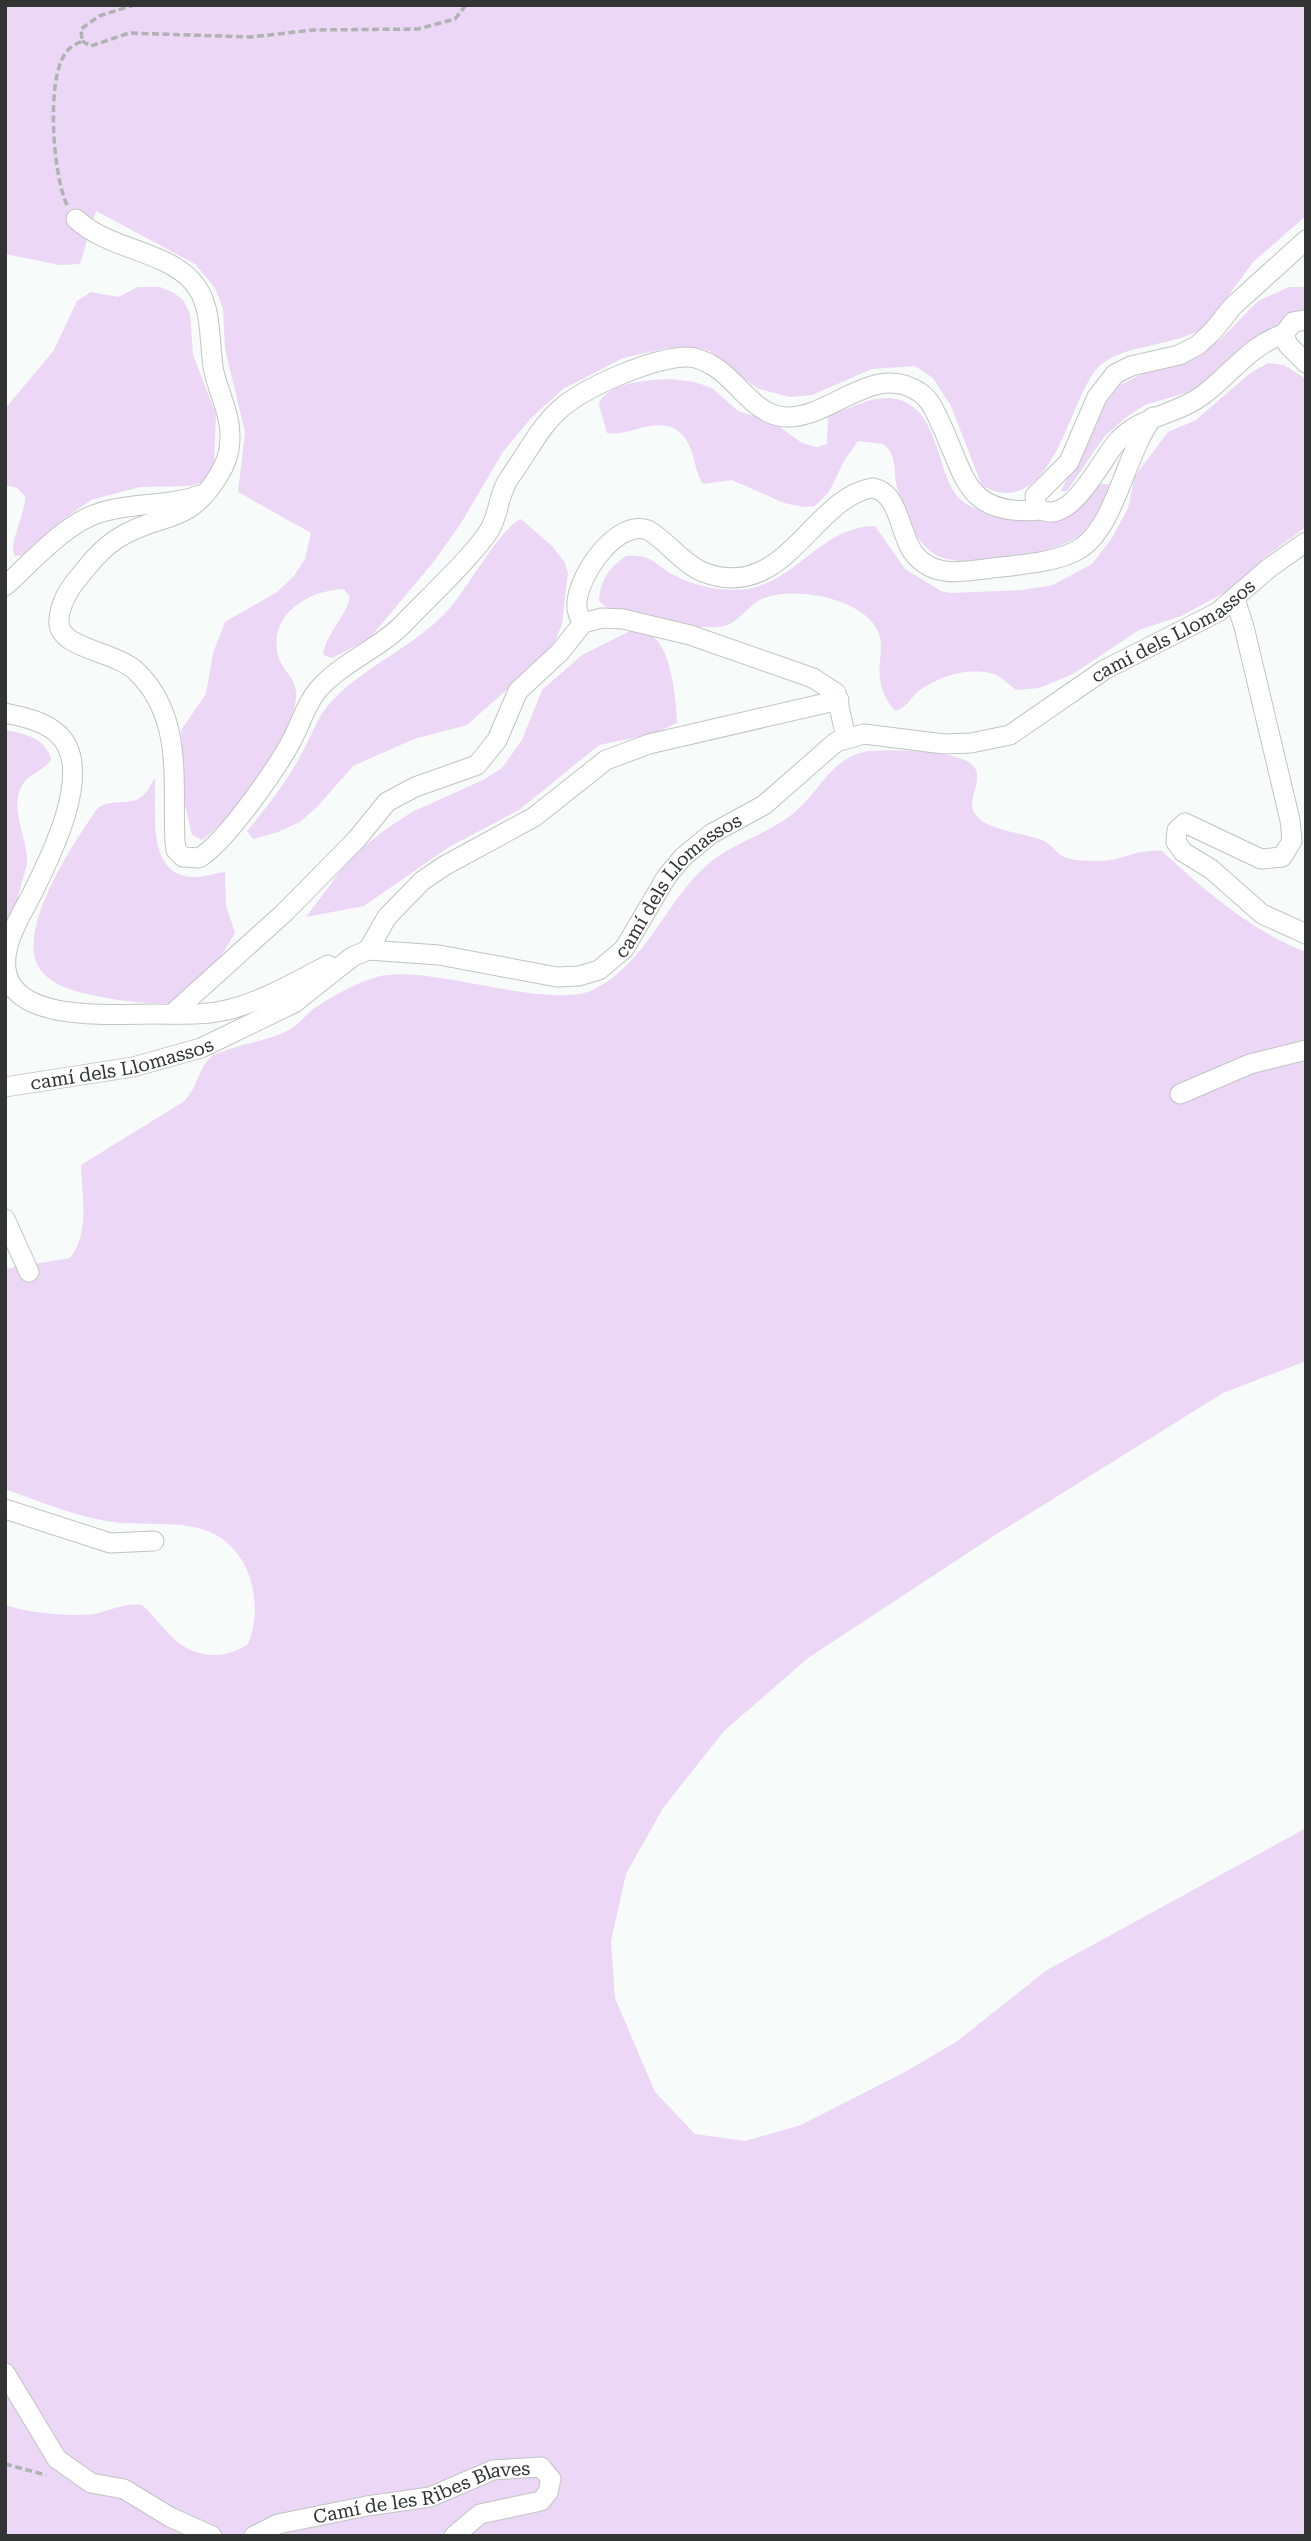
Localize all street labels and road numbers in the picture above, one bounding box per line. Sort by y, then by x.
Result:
street label: camí dels Llomassos [1086,574,1260,687]
street label: camí dels Llomassos [610,808,745,963]
street label: camí dels Llomassos [29,1032,217,1094]
street label: Camí de les Ribes Blaves [311,2456,531,2528]

